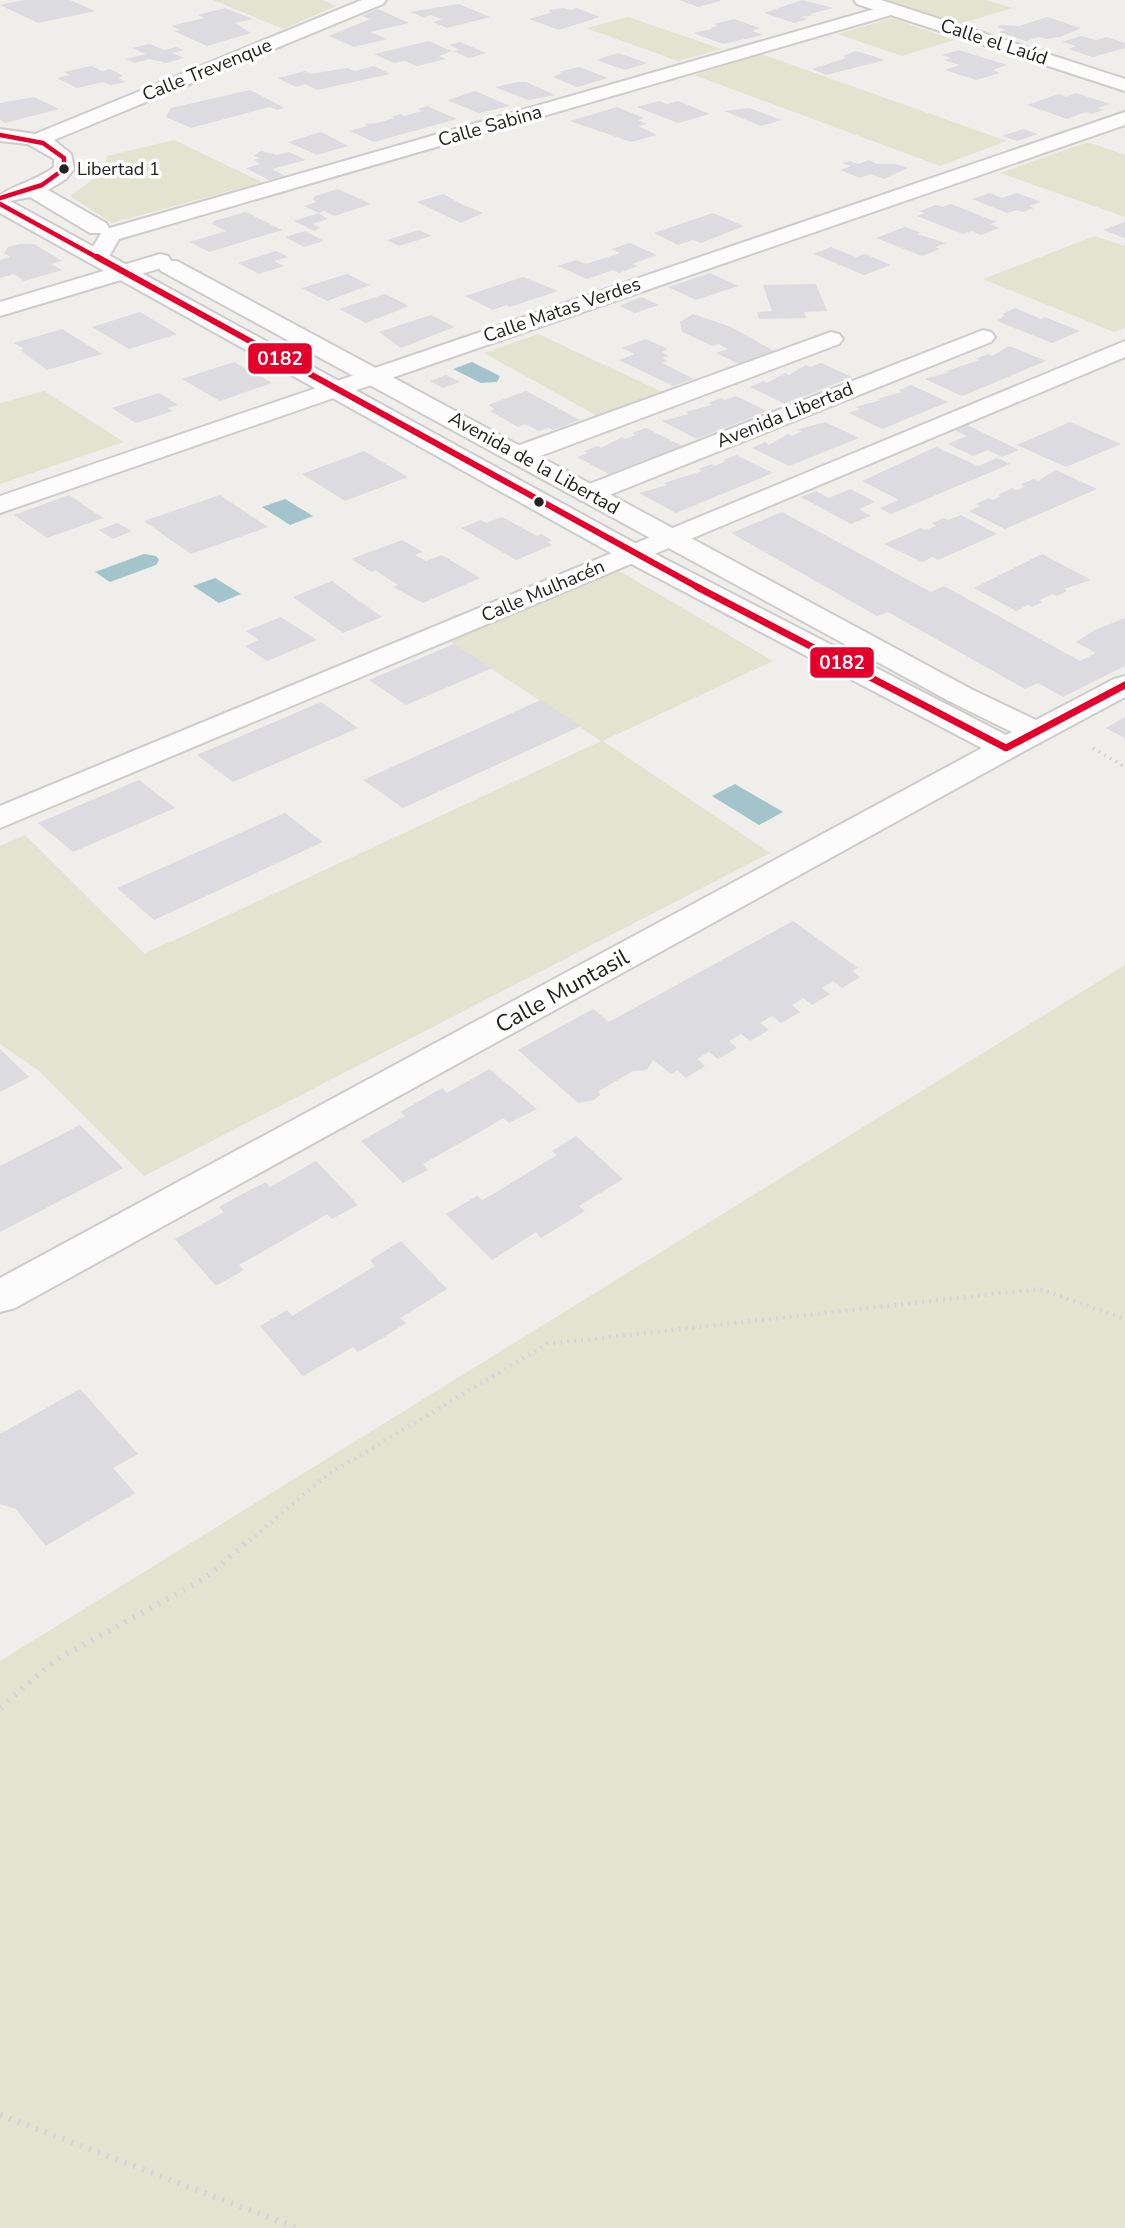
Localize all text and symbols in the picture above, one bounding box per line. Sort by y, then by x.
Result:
street label: Calle el Laúd [937,12,1051,72]
street label: Calle Trevenque [138,32,276,108]
street label: Calle Sabina [435,99,545,153]
place label: Libertad 1 [77,157,160,181]
marker: Libertad 1 [57,162,71,176]
street label: Calle Matas Verdes [480,271,644,349]
line badge: 0182 [247,342,313,375]
text: 0182 [257,346,303,372]
street label: Avenida Libertad [713,376,857,454]
street label: Avenida de la Libertad [444,405,624,521]
unlabelled marker [532,495,546,509]
street label: Calle Mulhacén [477,553,609,629]
line badge: 0182 [809,646,875,679]
text: 0182 [819,650,865,676]
street label: Calle Muntasil [490,941,634,1040]

